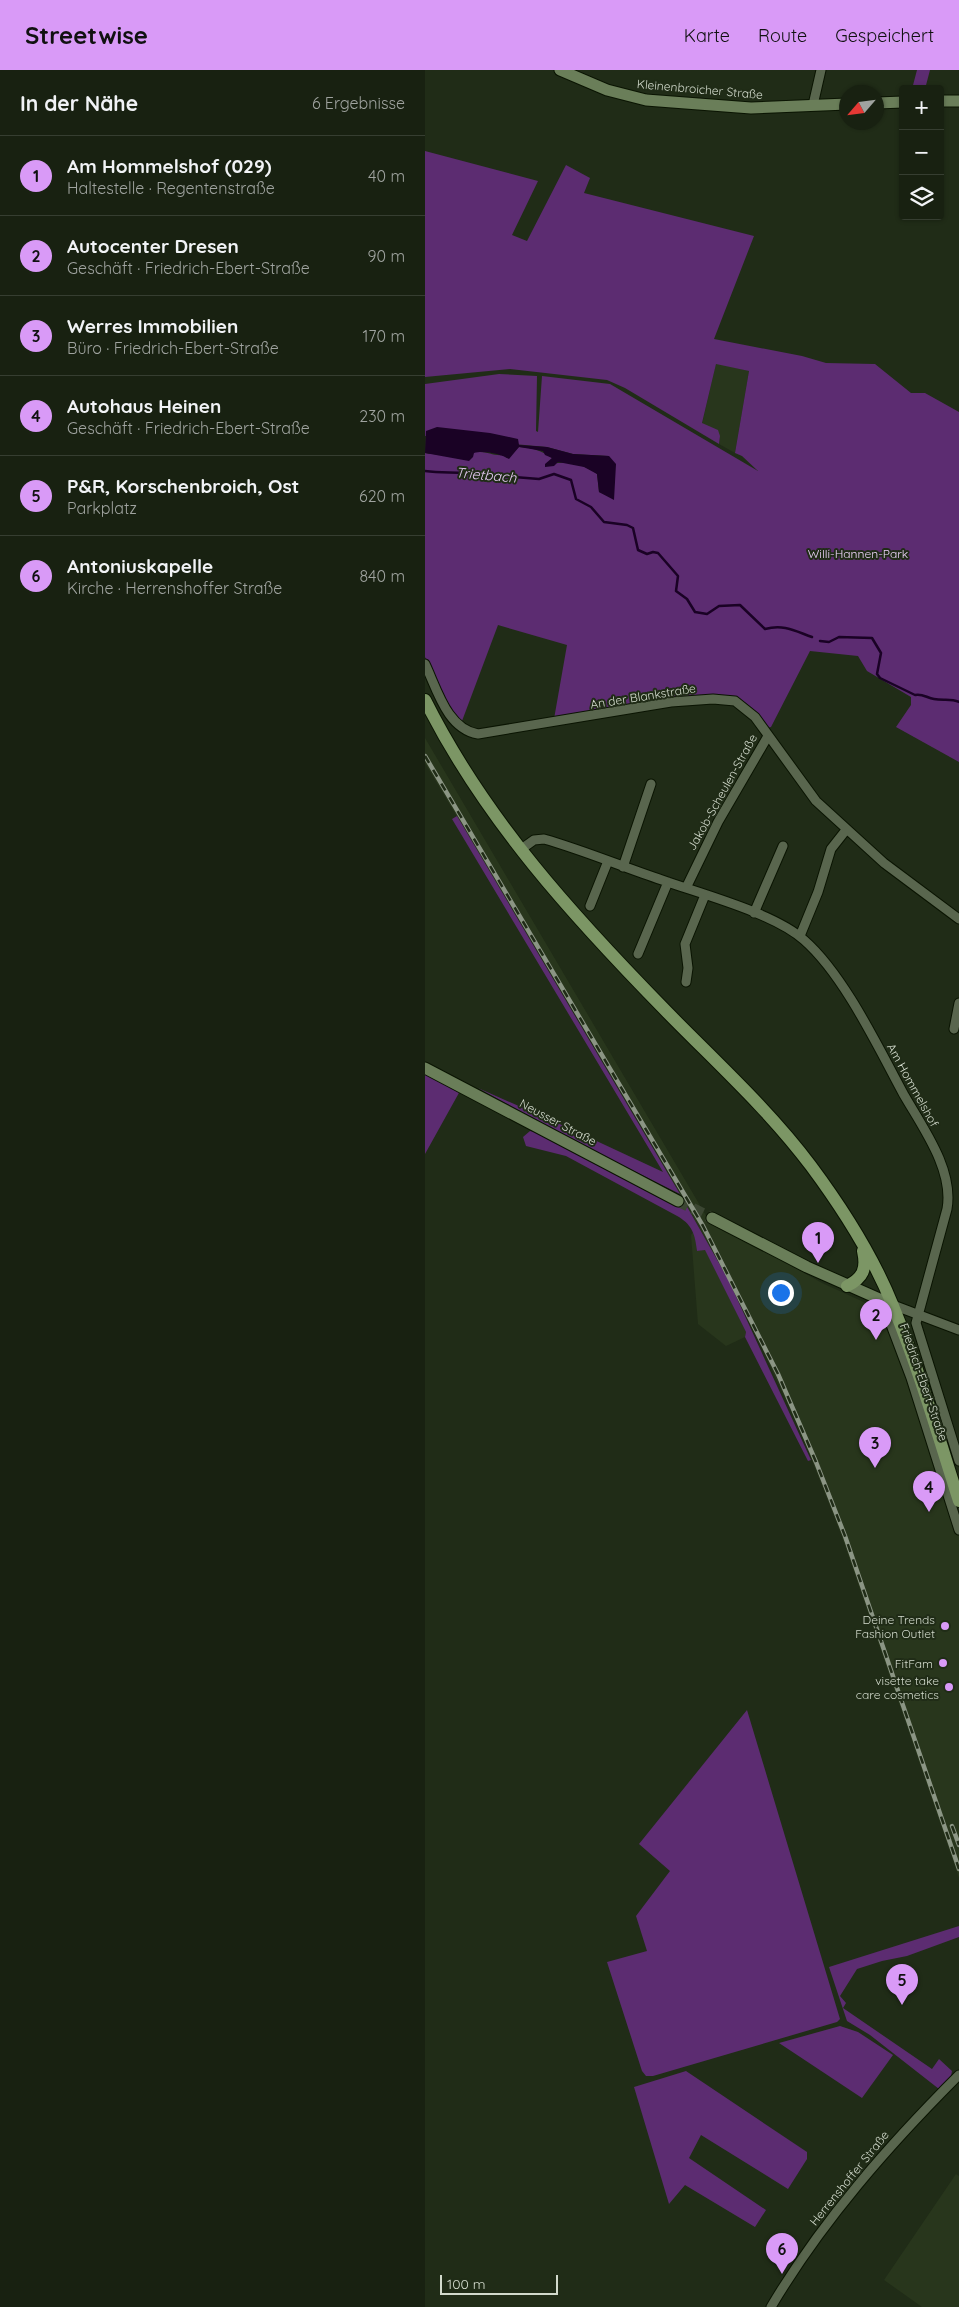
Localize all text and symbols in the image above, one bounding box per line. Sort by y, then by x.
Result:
text: Streetwise [25,20,148,50]
text: Karte [684,24,730,47]
text: Route [758,24,807,47]
text: Gespeichert [835,24,934,47]
street label: Kleinenbroicher Straße [636,76,764,102]
north arrow [839,85,884,130]
map controls [899,85,944,220]
button: + [899,85,944,130]
text: In der Nähe [20,90,138,116]
text: 6 Ergebnisse [312,93,405,113]
button: − [899,130,944,175]
text: Am Hommelshof (029) [67,154,271,178]
text: 1 [33,166,39,186]
text: 40 m [368,166,405,186]
button: layers [899,175,944,220]
text: Haltestelle · Regentenstraße [67,178,275,198]
text: Autocenter Dresen [67,234,239,258]
text: 2 [31,246,41,266]
text: 90 m [368,246,405,266]
text: Geschäft · Friedrich-Ebert-Straße [67,258,310,278]
text: Werres Immobilien [67,314,238,338]
text: 3 [32,326,40,346]
text: 170 m [362,326,405,346]
text: Büro · Friedrich-Ebert-Straße [67,338,279,358]
text: Autohaus Heinen [67,394,221,418]
text: 4 [31,406,41,426]
text: 230 m [359,406,405,426]
text: Geschäft · Friedrich-Ebert-Straße [67,418,310,438]
water label: Trietbach [455,463,518,487]
text: P&R, Korschenbroich, Ost [67,474,299,498]
text: 5 [31,486,41,506]
text: 620 m [359,486,405,506]
text: Parkplatz [67,498,137,518]
park label: Willi-Hannen-Park [808,546,908,561]
text: Antoniuskapelle [67,554,213,578]
text: 6 [32,566,40,586]
text: 840 m [359,566,405,586]
text: Kirche · Herrenshoffer Straße [67,578,282,598]
street label: An der Blankstraße [589,680,697,712]
street label: Jakob-Scheulen-Straße [684,731,760,853]
street label: Am Hommelshof [884,1041,943,1130]
street label: Neusser Straße [517,1095,599,1149]
pin: 1 [802,1222,834,1263]
your location [768,1280,794,1306]
pin: 2 [860,1299,892,1340]
street label: Friedrich-Ebert-Straße [897,1321,951,1443]
pin: 3 [859,1427,891,1468]
pin: 4 [913,1471,945,1512]
place label: Deine Trends Fashion Outlet [855,1612,935,1641]
marker: Deine Trends Fashion Outlet [939,1620,951,1632]
place label: FitFam [895,1656,933,1671]
marker: FitFam [937,1657,949,1669]
place label: visette take care cosmetics [856,1673,939,1702]
marker: visette take care cosmetics [943,1681,955,1693]
pin: 5 [886,1964,918,2005]
street label: Herrenshoffer Straße [806,2127,892,2228]
pin: 6 [766,2233,798,2274]
scale bar [440,2272,557,2295]
text: 100 m [447,2275,485,2293]

